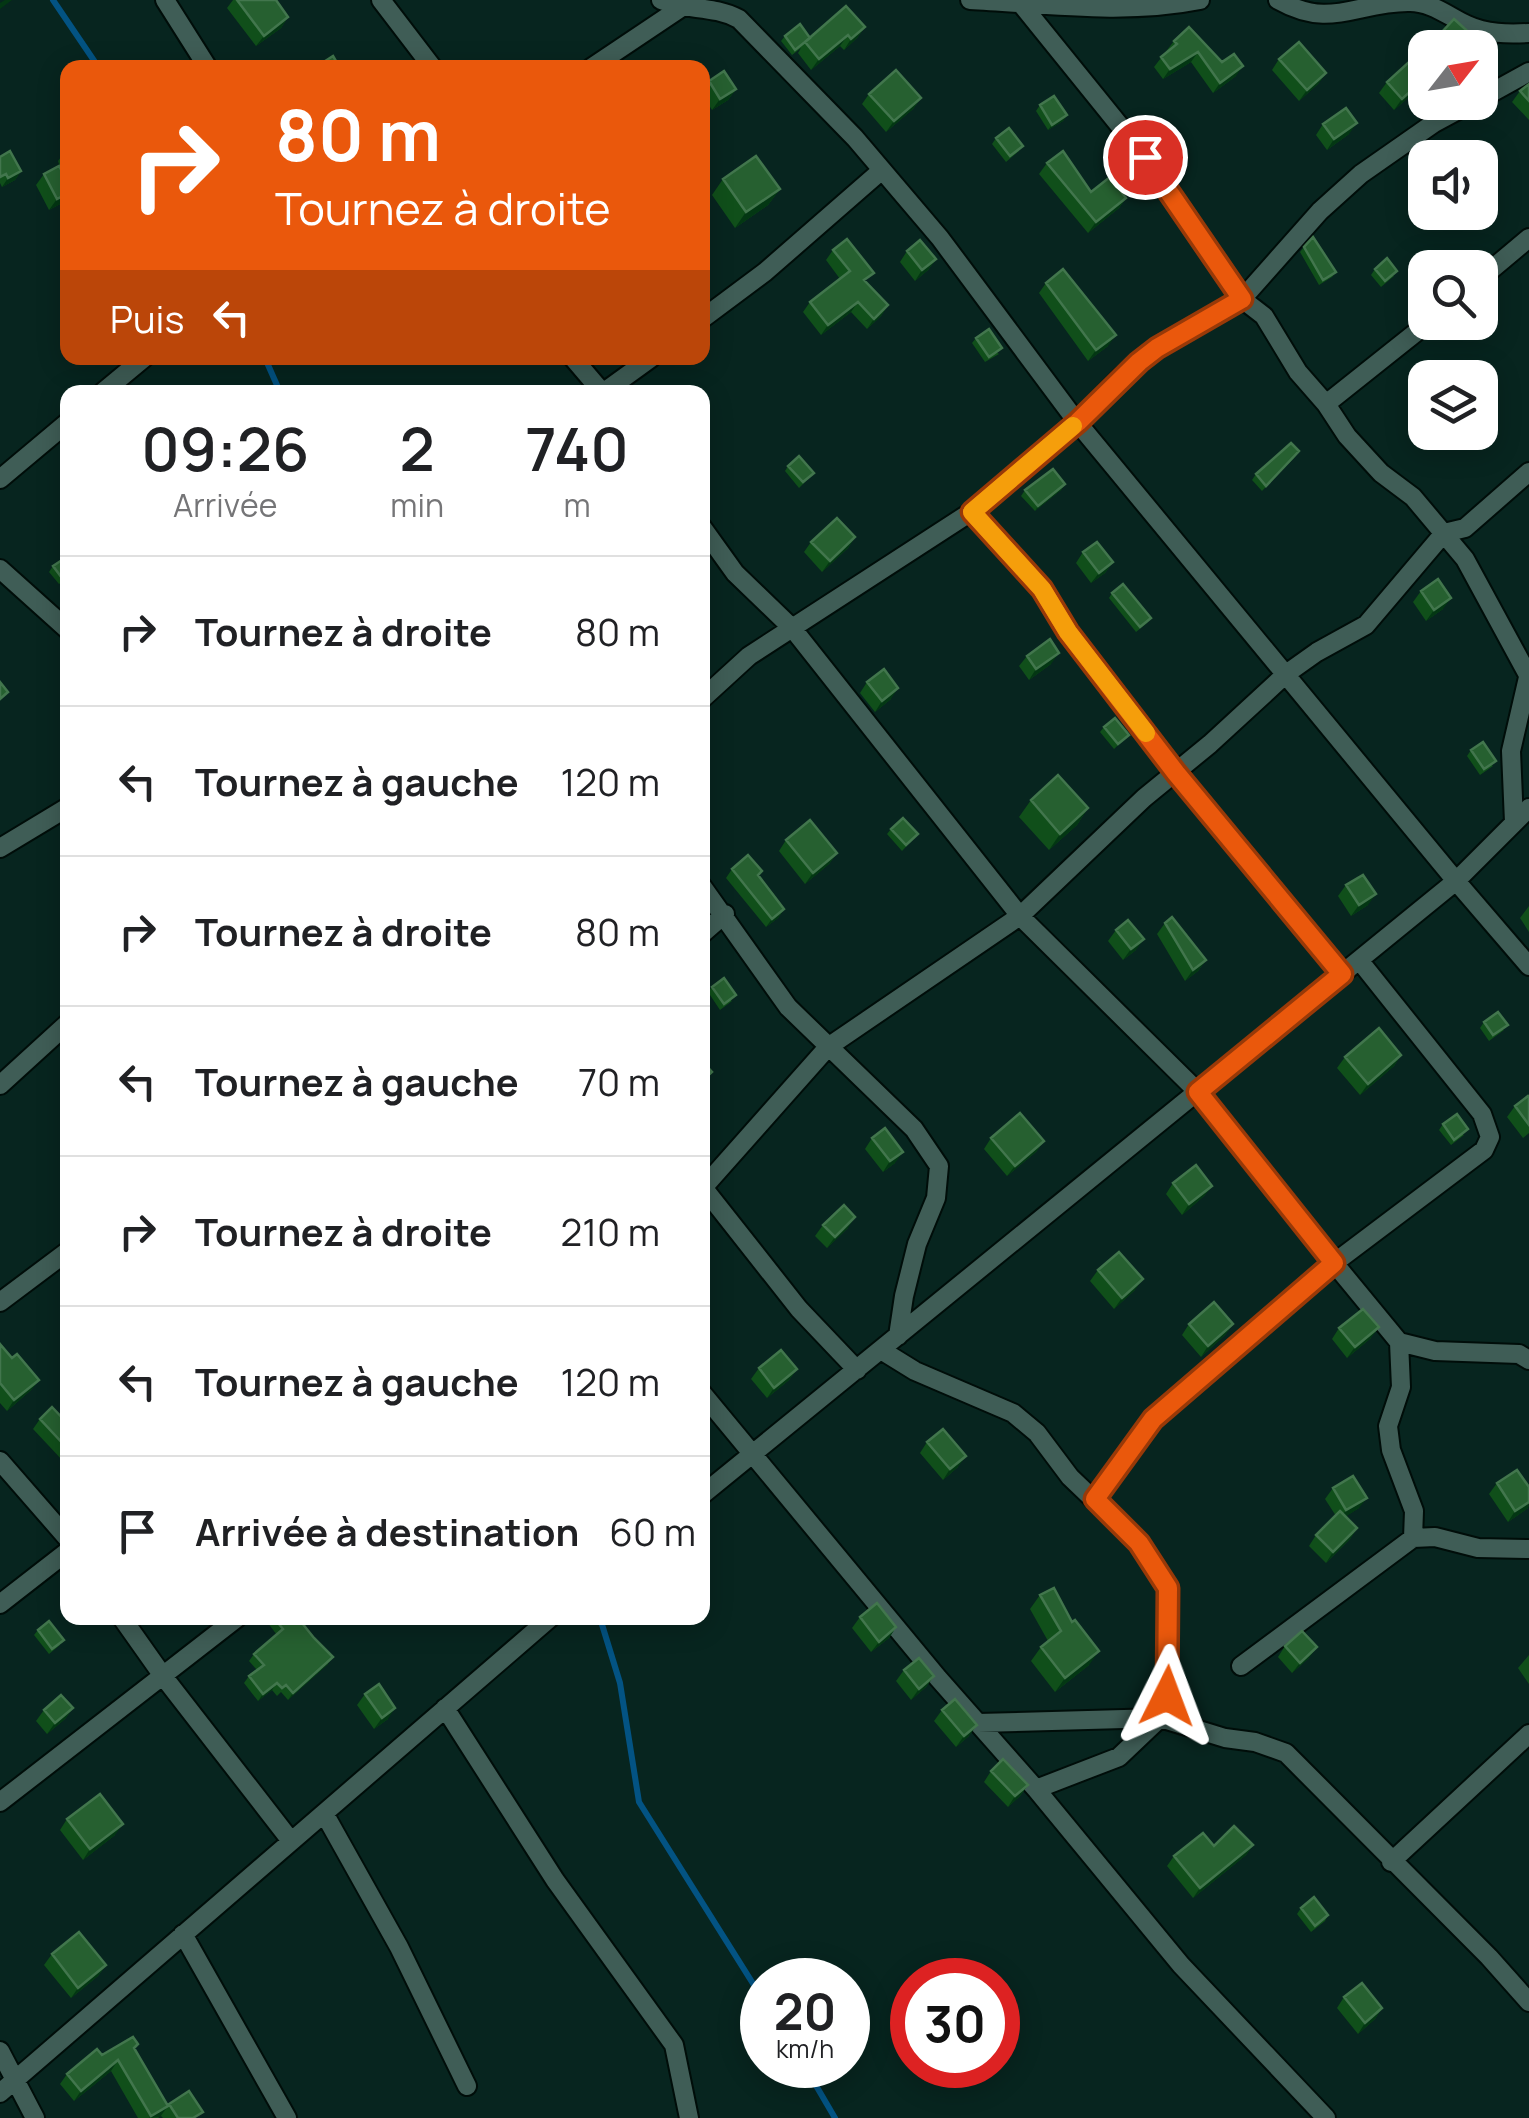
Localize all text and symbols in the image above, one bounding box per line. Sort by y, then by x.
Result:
north arrow [1408,30,1498,120]
map controls [1408,30,1498,450]
text: 80 m [275,86,441,182]
icon: right [110,100,240,230]
pin [1103,115,1188,200]
icon: arrive [1118,130,1173,185]
button: sound [1408,140,1498,230]
text: Tournez à droite [275,177,611,239]
button: search [1408,250,1498,340]
icon: left [204,290,259,345]
text: Puis [110,292,184,344]
button: layers [1408,360,1498,450]
text: 09:26 [141,407,309,489]
text: 2 [400,407,435,489]
text: 740 [525,407,629,489]
text: Arrivée [173,483,277,527]
text: min [390,483,444,527]
text: m [563,483,591,527]
icon: right [110,604,165,659]
text: Tournez à droite [195,605,492,657]
text: 80 m [575,605,660,657]
icon: left [110,754,165,809]
text: Tournez à gauche [195,755,519,807]
text: 120 m [561,755,660,807]
icon: right [110,904,165,959]
text: Tournez à droite [195,905,492,957]
text: 80 m [575,905,660,957]
icon: left [110,1054,165,1109]
text: Tournez à gauche [195,1055,519,1107]
text: 70 m [578,1055,660,1107]
icon: right [110,1204,165,1259]
text: Tournez à droite [195,1205,492,1257]
text: 210 m [561,1205,660,1257]
icon: left [110,1354,165,1409]
text: Tournez à gauche [195,1355,519,1407]
text: 120 m [561,1355,660,1407]
icon: arrive [110,1504,165,1559]
text: Arrivée à destination [195,1505,579,1557]
text: 60 m [609,1505,696,1557]
position arrow [1115,1644,1219,1748]
speed limit sign: 30 [890,1958,1020,2088]
text: 20 [774,1977,836,2045]
text: km/h [776,2031,834,2066]

